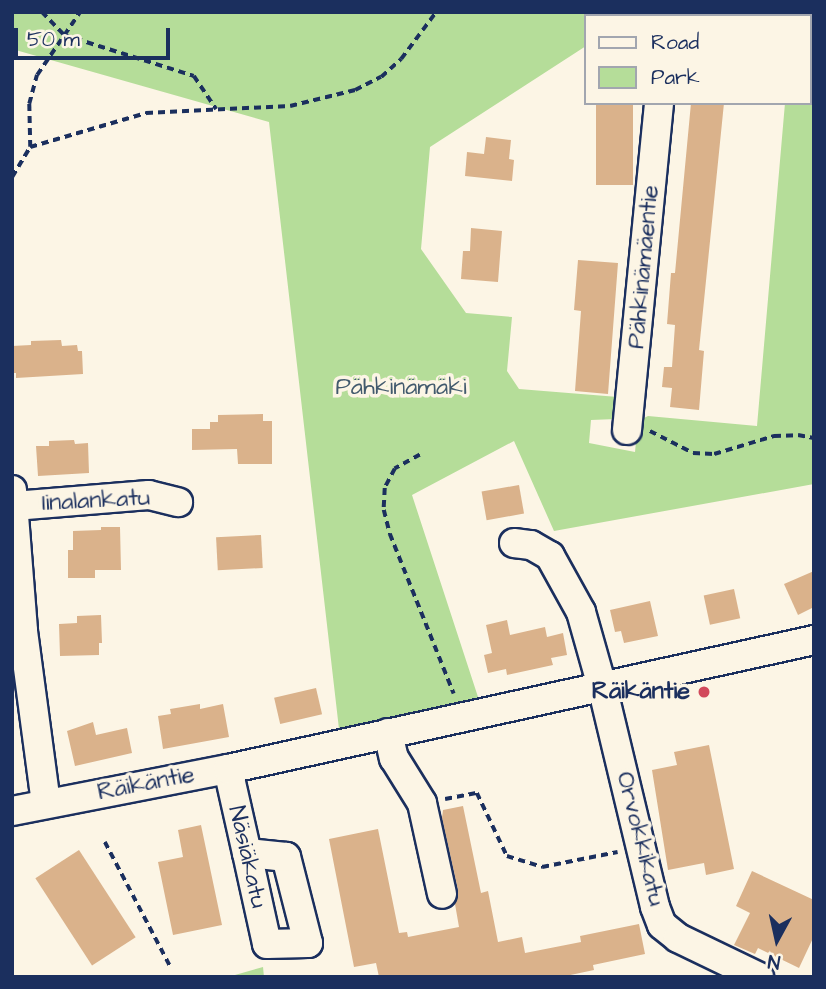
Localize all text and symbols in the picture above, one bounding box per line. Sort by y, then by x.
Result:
scale bar [18,14,173,58]
legend [584,14,812,105]
text: 50 m [27,25,80,54]
text: Road [651,28,699,57]
text: Park [651,63,700,92]
street label: Pähkinämäentie [623,184,665,350]
park label: Pähkinämäki [335,374,467,402]
street label: Iinalankatu [41,484,151,518]
place label: Räikäntie [592,678,690,706]
marker: Räikäntie [696,684,712,700]
street label: Räikäntie [95,760,197,808]
street label: Orvokkikatu [609,769,671,909]
street label: Näsiäkatu [221,803,273,911]
north arrow [742,905,812,975]
text: N [766,947,782,975]

